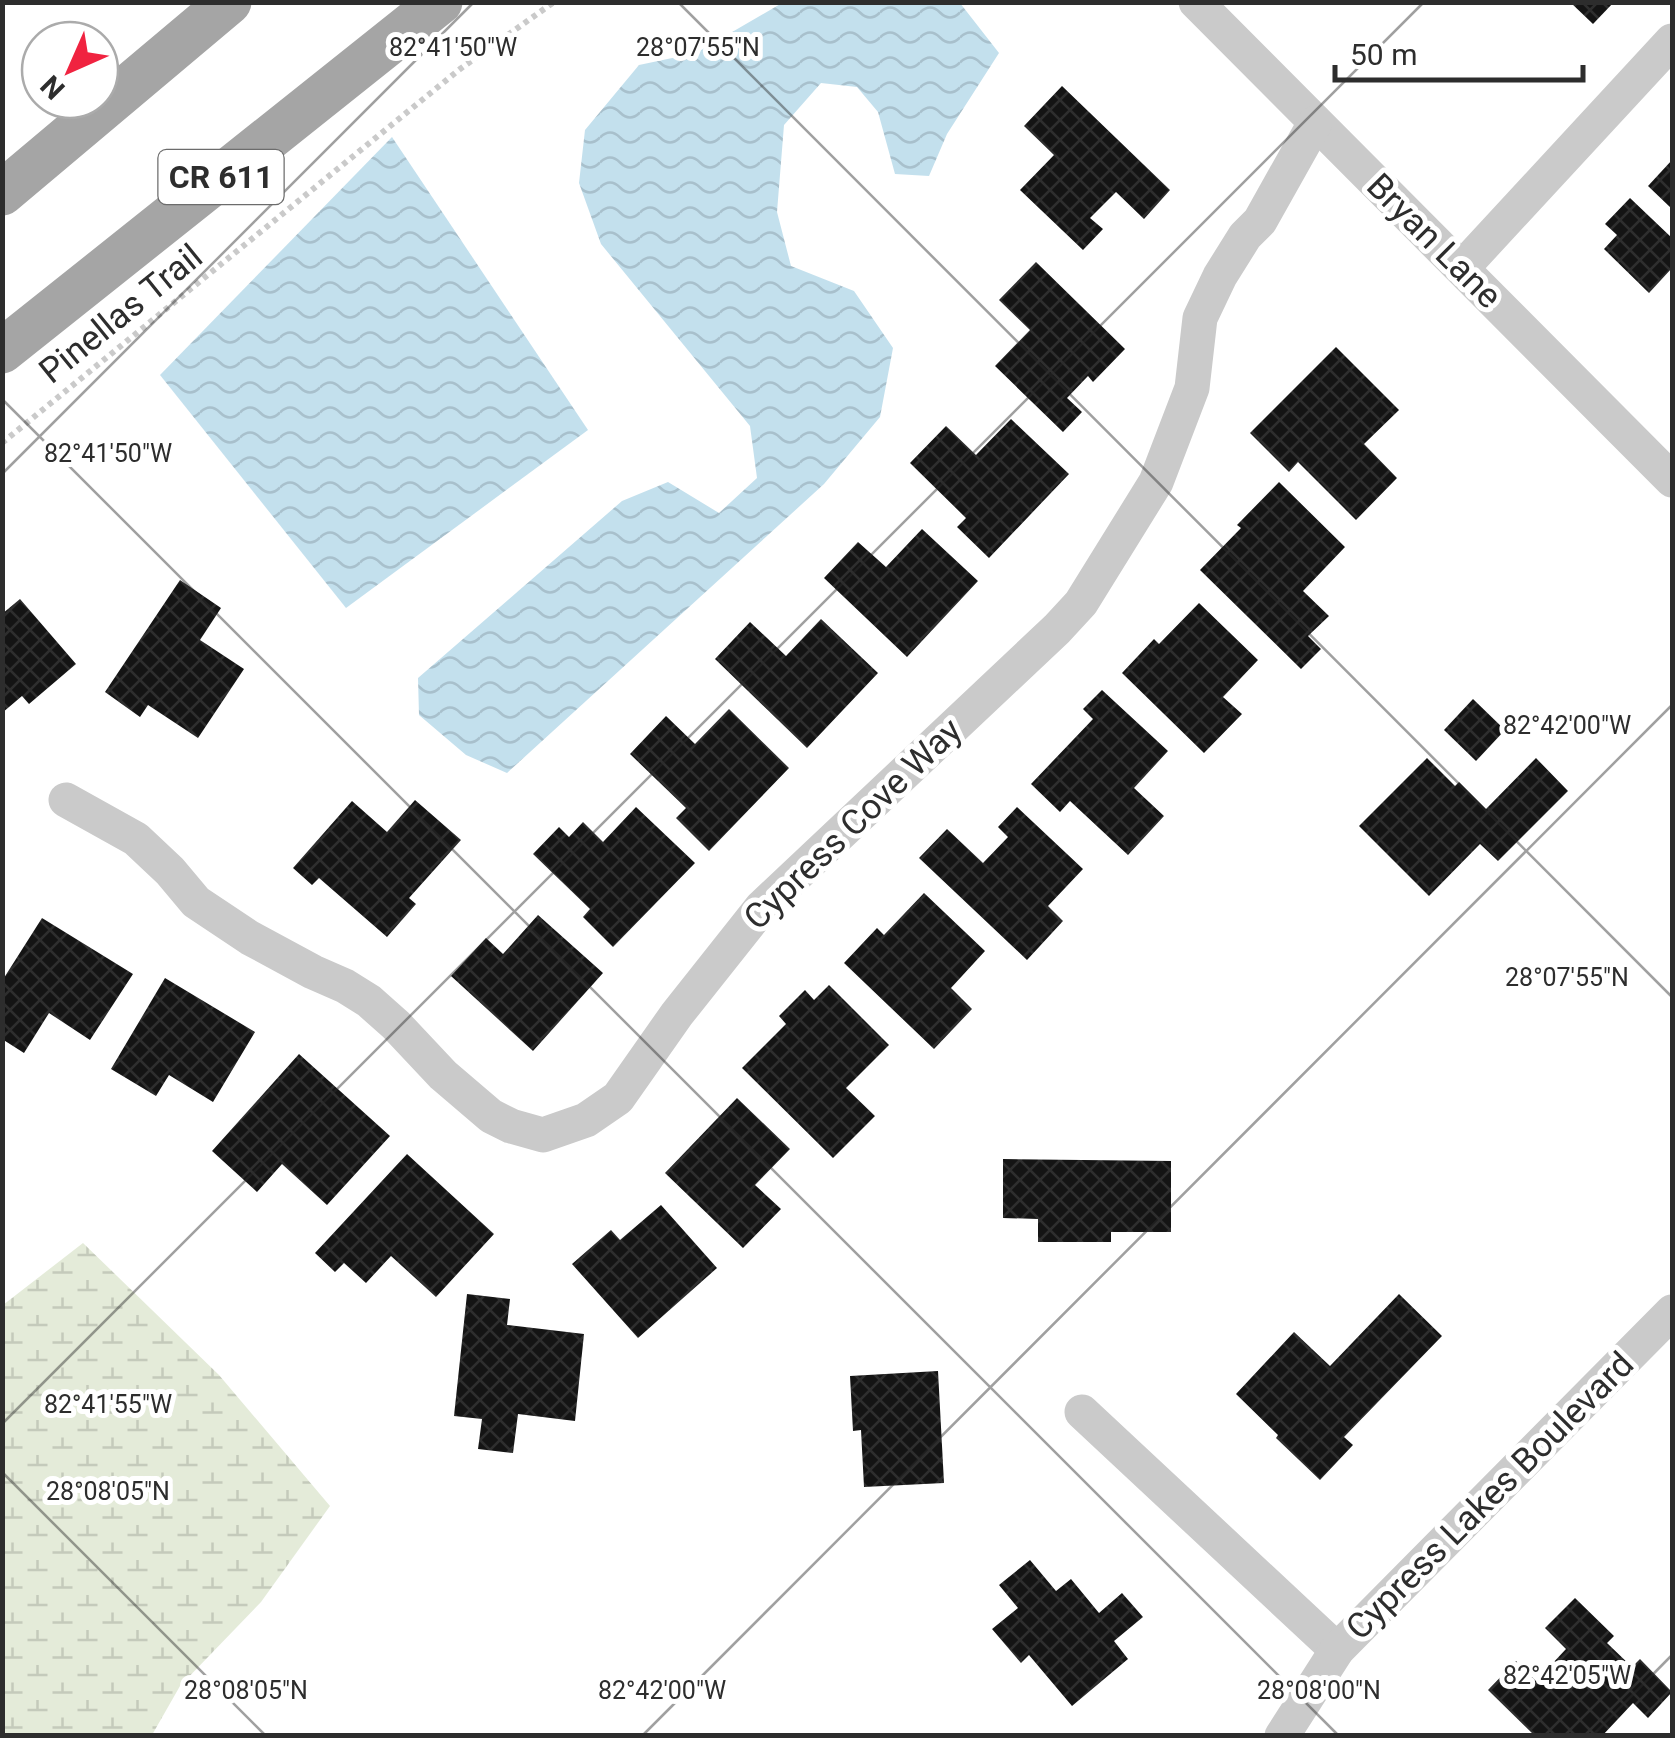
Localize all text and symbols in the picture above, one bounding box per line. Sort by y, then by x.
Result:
north arrow [20,20,120,120]
scale bar [1335,20,1582,82]
text: 82°41'50"W [389,33,517,62]
text: 28°07'55"N [636,33,760,62]
text: 50 m [1350,37,1417,72]
text: N [34,69,71,106]
road number: CR 611 [158,150,284,204]
street label: Bryan Lane [1358,165,1510,317]
street label: Pinellas Trail [31,236,211,392]
text: 82°41'50"W [44,439,172,468]
street label: Cypress Cove Way [736,710,970,938]
text: 82°42'00"W [1503,711,1631,740]
text: 28°07'55"N [1505,963,1629,992]
street label: Cypress Lakes Boulevard [1338,1344,1642,1648]
text: 82°41'55"W [44,1390,172,1419]
text: 28°08'05"N [46,1477,170,1506]
text: 82°42'05"W [1503,1661,1631,1690]
text: 28°08'05"N [184,1676,308,1705]
text: 82°42'00"W [598,1676,726,1705]
text: 28°08'00"N [1257,1676,1381,1705]

